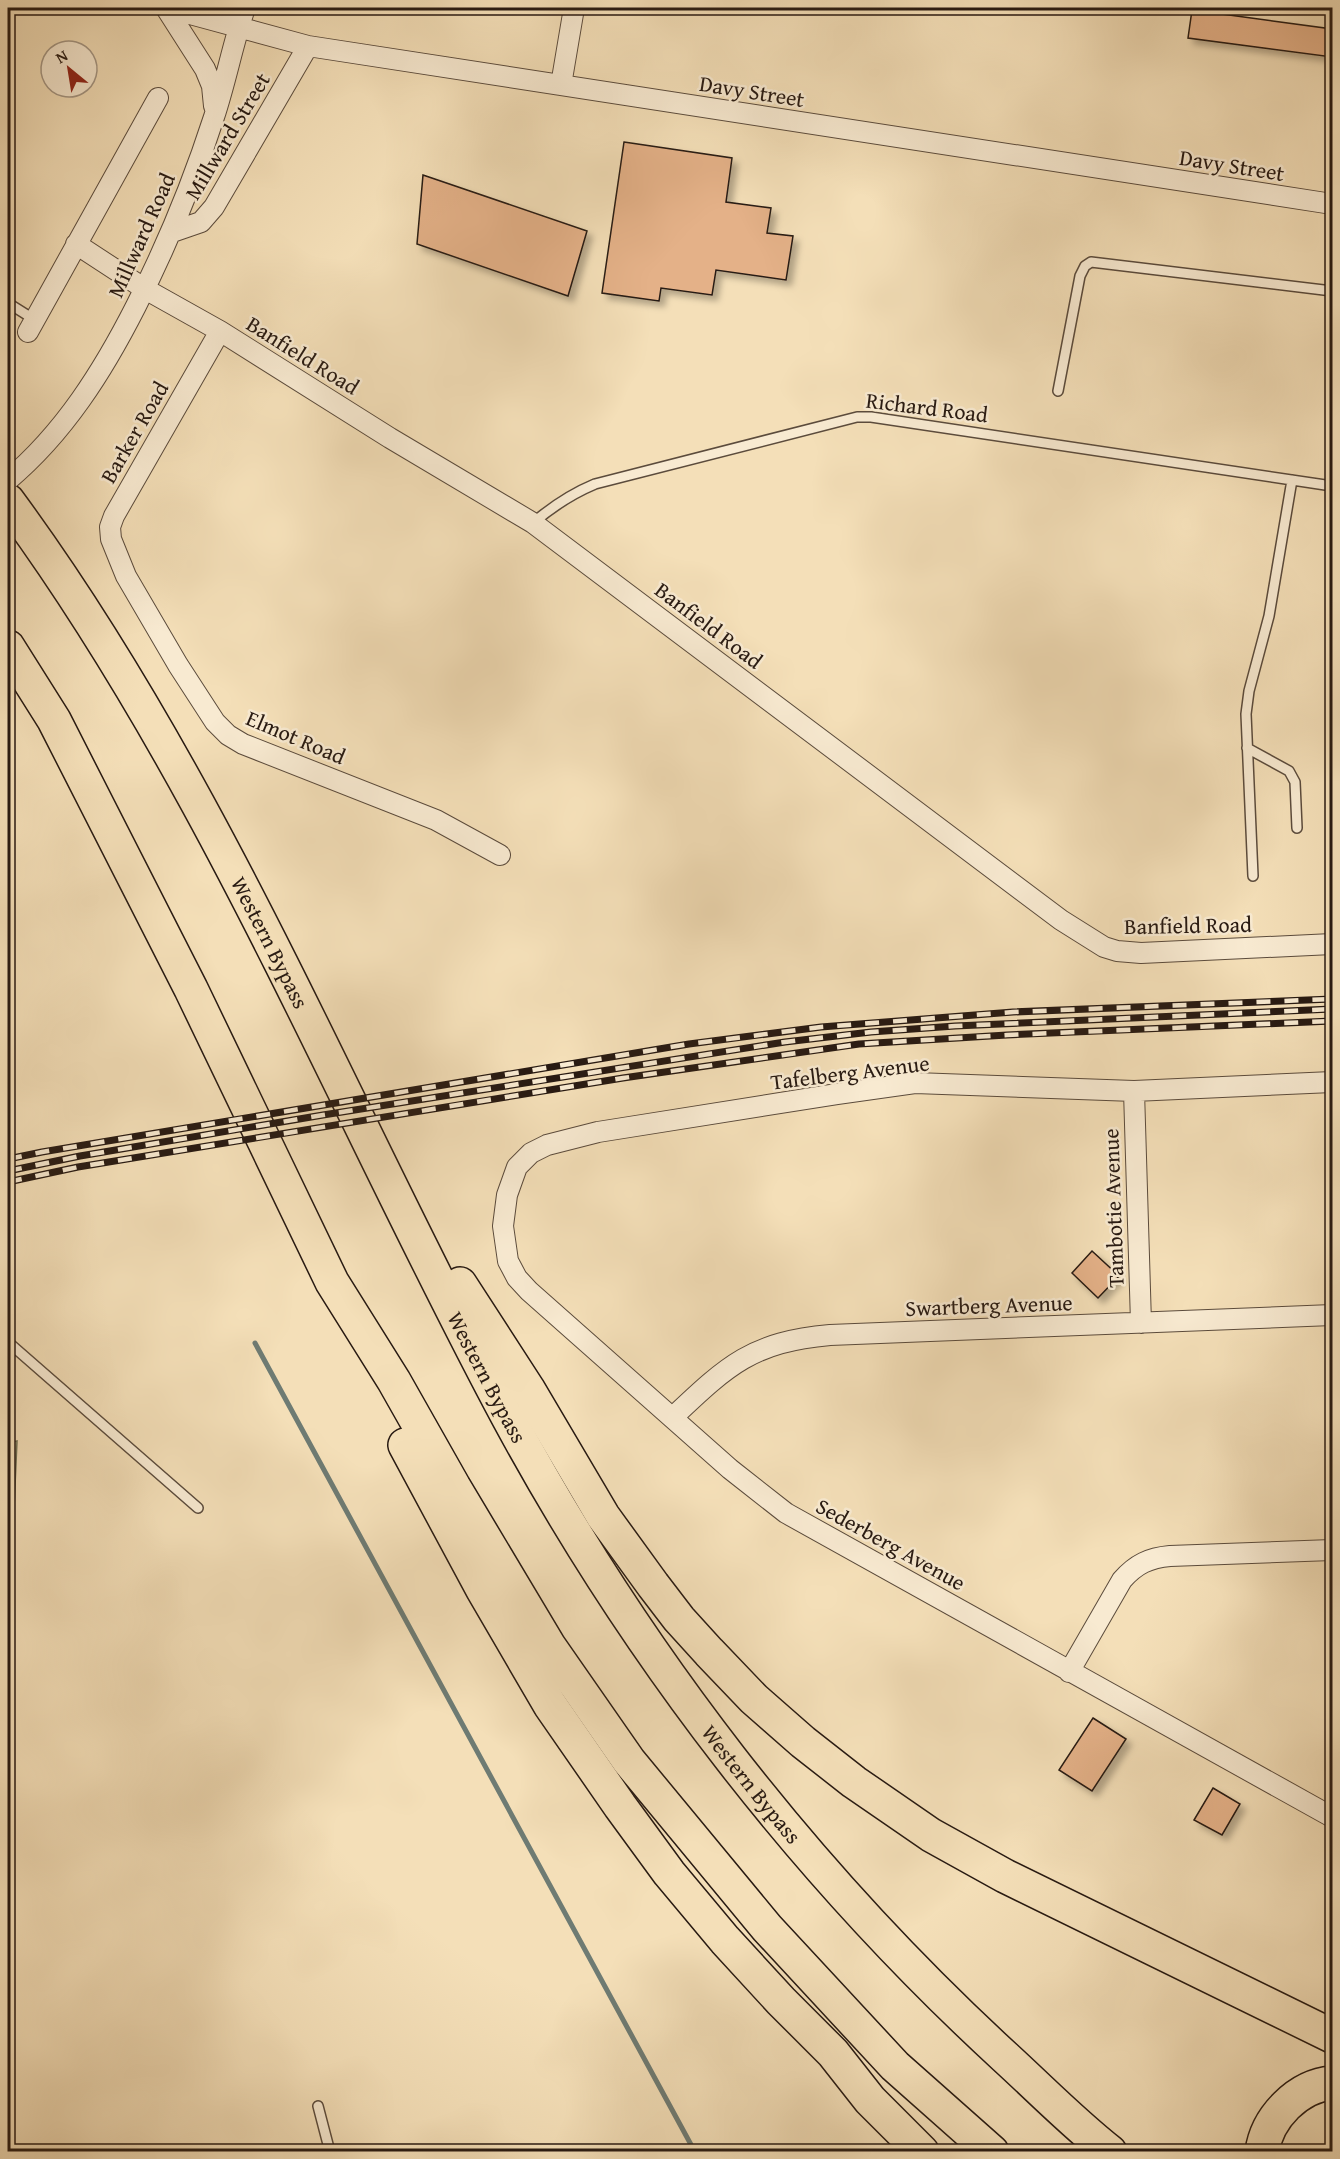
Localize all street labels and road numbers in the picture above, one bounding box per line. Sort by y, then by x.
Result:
street label: Millward Street [176,66,278,206]
street label: Davy Street [697,67,807,115]
street label: Davy Street [1177,141,1287,189]
street label: Millward Road [99,167,183,303]
street label: Banfield Road [240,308,366,403]
street label: Barker Road [92,375,176,489]
street label: Richard Road [864,384,990,430]
street label: Banfield Road [648,574,770,676]
street label: Elmot Road [241,702,351,772]
street label: Western Bypass [223,871,317,1014]
street label: Banfield Road [1124,908,1252,942]
street label: Tafelberg Avenue [769,1046,931,1098]
street label: Tambotie Avenue [1094,1128,1132,1288]
street label: Swartberg Avenue [905,1286,1073,1324]
street label: Western Bypass [440,1306,535,1449]
street label: Sederberg Avenue [810,1490,972,1598]
street label: Western Bypass [694,1718,809,1851]

